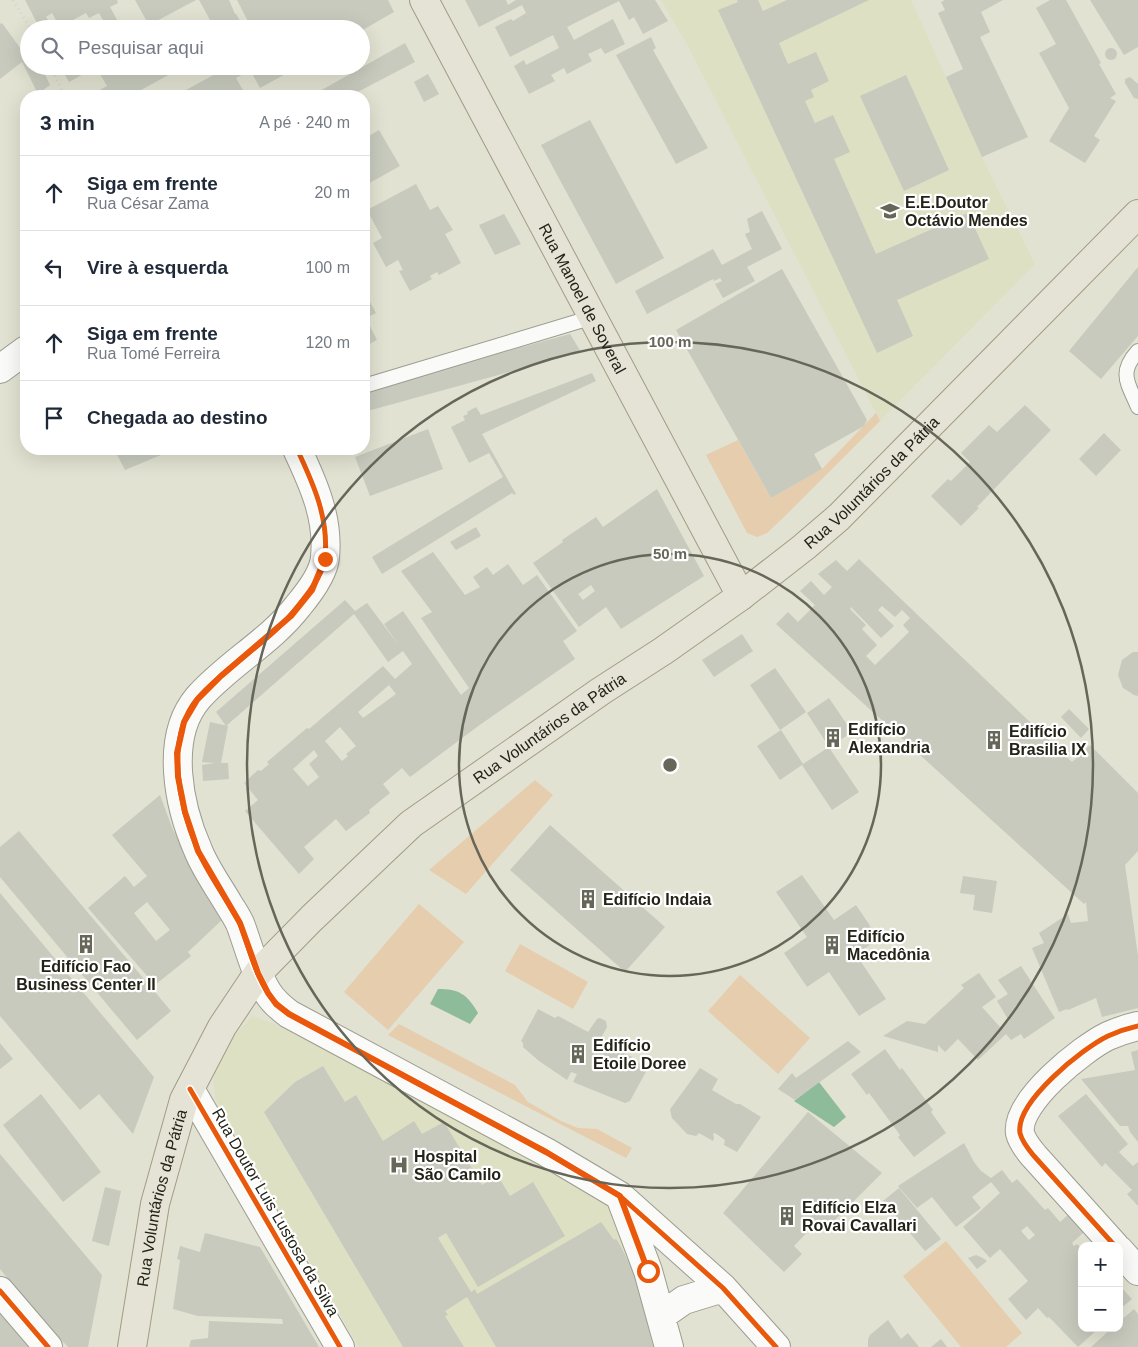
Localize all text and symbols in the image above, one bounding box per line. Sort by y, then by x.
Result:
search box [20,20,370,75]
icon: search [38,34,66,62]
text: Pesquisar aqui [78,37,204,58]
text: 3 min [40,111,95,134]
text: A pé · 240 m [259,114,350,131]
text: Siga em frente [87,173,218,194]
icon: ahead [40,179,68,207]
text: 20 m [314,184,350,201]
place label: E.E.Doutor Octávio Mendes [905,194,1028,229]
text: Rua César Zama [87,195,209,212]
school or university icon: E.E.Doutor Octávio Mendes [879,200,901,222]
street label: Rua Manoel de Soveral [535,221,629,377]
icon: left [40,254,68,282]
text: Vire à esquerda [87,257,228,278]
text: 100 m [306,259,350,276]
text: Siga em frente [87,323,218,344]
icon: ahead [40,329,68,357]
text: 100 m [649,333,691,350]
text: 120 m [306,334,350,351]
text: Rua Tomé Ferreira [87,345,220,362]
icon: arrive [40,404,68,432]
text: Chegada ao destino [87,407,268,428]
street label: Rua Voluntários da Pátria [801,413,943,552]
text: 50 m [653,545,687,562]
route end [314,548,337,571]
street label: Rua Voluntários da Pátria [470,669,629,787]
place label: Edifício Alexandria [848,721,930,756]
place label: Edifício Brasilia IX [1009,723,1087,758]
building icon: Edifício Alexandria [822,727,844,749]
building icon: Edifício Brasilia IX [983,729,1005,751]
centre of rings [661,756,679,774]
building icon: Edifício Indaia [577,888,599,910]
place label: Edifício Indaia [603,891,712,908]
place label: Edifício Macedônia [847,928,930,963]
building icon: Edifício Fao Business Center II [75,933,97,955]
building icon: Edifício Macedônia [821,934,843,956]
place label: Edifício Fao Business Center II [16,958,156,993]
place label: Edifício Etoile Doree [593,1037,686,1072]
building icon: Edifício Etoile Doree [567,1043,589,1065]
street label: Rua Doutor Luis Lustosa da Silva [209,1105,342,1319]
street label: Rua Voluntários da Pátria [134,1107,190,1288]
place label: Hospital São Camilo [414,1148,501,1183]
hospital icon: Hospital São Camilo [388,1154,410,1176]
place label: Edifício Elza Rovai Cavallari [802,1199,917,1234]
building icon: Edifício Elza Rovai Cavallari [776,1205,798,1227]
map controls [1078,1242,1123,1332]
button: + [1078,1242,1123,1287]
route start [637,1260,660,1283]
button: − [1078,1287,1123,1332]

